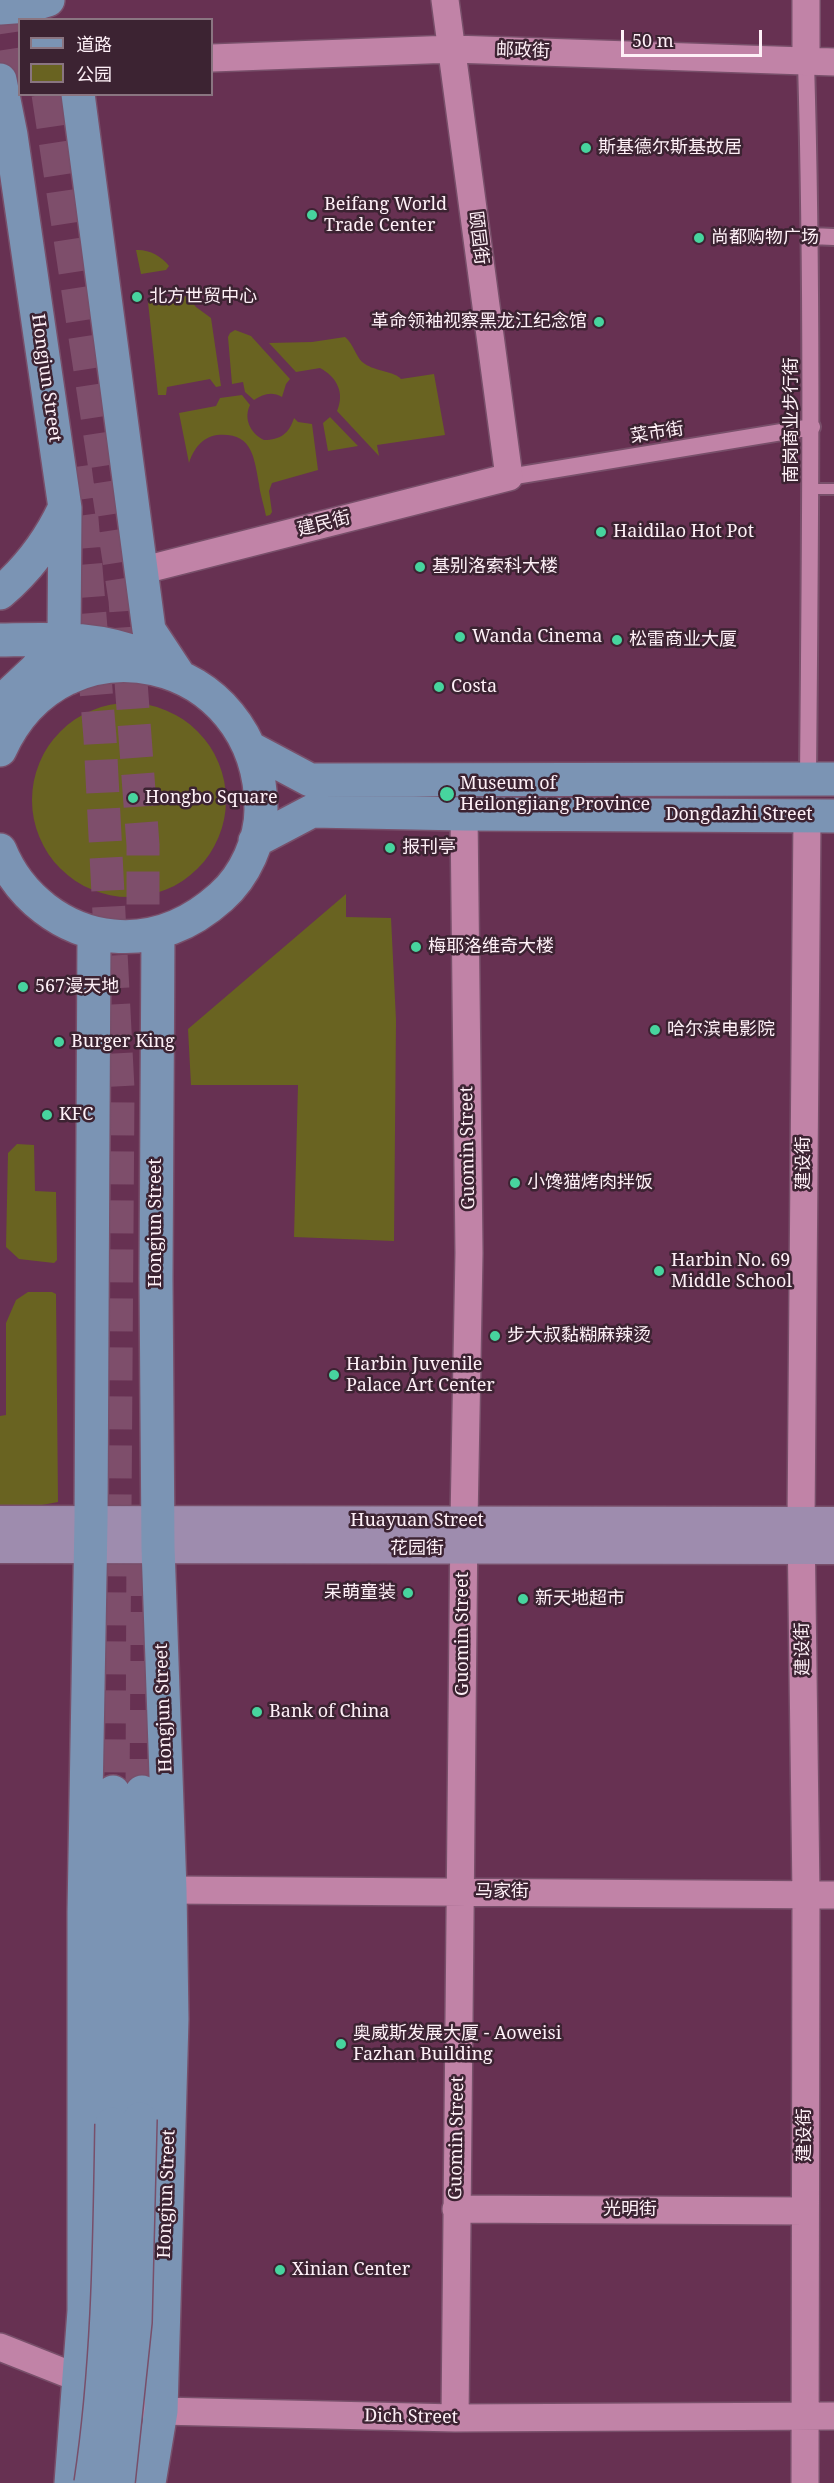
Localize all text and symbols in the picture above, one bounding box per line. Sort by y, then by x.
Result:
legend [18,18,213,96]
scale bar [624,18,765,56]
text: 50 m [632,28,674,52]
text: 道路 [76,32,112,56]
street label: 邮政街 [496,39,550,63]
text: 公园 [76,62,112,86]
place label: 斯基德尔斯基故居 [598,137,742,159]
marker: 斯基德尔斯基故居 [579,141,593,155]
place label: Beifang World Trade Center [324,194,447,236]
marker: Beifang World Trade Center [305,208,319,222]
street label: 颐园街 [464,210,492,266]
place label: 尚都购物广场 [711,227,819,249]
marker: 尚都购物广场 [692,231,706,245]
place label: 北方世贸中心 [149,286,257,308]
marker: 北方世贸中心 [130,290,144,304]
place label: 革命领袖视察黑龙江纪念馆 [371,311,587,333]
street label: Hongjun Street [26,312,66,444]
marker: 革命领袖视察黑龙江纪念馆 [592,315,606,329]
street label: 南岗商业步行街 [781,357,803,483]
street label: 菜市街 [629,418,685,448]
street label: 建民街 [295,507,353,541]
place label: Haidilao Hot Pot [613,521,754,543]
marker: Haidilao Hot Pot [594,525,608,539]
place label: 基别洛索科大楼 [432,556,558,578]
marker: 基别洛索科大楼 [413,560,427,574]
place label: Wanda Cinema [472,626,602,648]
place label: 松雷商业大厦 [629,629,737,651]
marker: Wanda Cinema [453,630,467,644]
marker: 松雷商业大厦 [610,633,624,647]
place label: Costa [451,676,497,698]
marker: Costa [432,680,446,694]
place label: Museum of Heilongjiang Province [460,773,650,816]
marker: Museum of Heilongjiang Province [438,785,456,803]
place label: Hongbo Square [145,787,278,809]
marker: Hongbo Square [126,791,140,805]
street label: Dongdazhi Street [665,804,813,826]
place label: 报刊亭 [402,837,456,859]
marker: 报刊亭 [383,841,397,855]
place label: 梅耶洛维奇大楼 [428,936,554,958]
marker: 梅耶洛维奇大楼 [409,940,423,954]
place label: 567漫天地 [35,976,119,998]
marker: 567漫天地 [16,980,30,994]
place label: 哈尔滨电影院 [667,1019,775,1041]
marker: 哈尔滨电影院 [648,1023,662,1037]
place label: Burger King [71,1031,175,1053]
marker: Burger King [52,1035,66,1049]
street label: Guomin Street [456,1086,480,1210]
place label: KFC [59,1104,93,1126]
marker: KFC [40,1108,54,1122]
street label: 建设街 [793,1136,815,1190]
street label: Hongjun Street [145,1158,167,1288]
place label: 小馋猫烤肉拌饭 [527,1172,653,1194]
marker: 小馋猫烤肉拌饭 [508,1176,522,1190]
place label: Harbin No. 69 Middle School [671,1250,792,1292]
marker: Harbin No. 69 Middle School [652,1264,666,1278]
place label: 步大叔黏糊麻辣烫 [507,1325,651,1347]
marker: 步大叔黏糊麻辣烫 [488,1329,502,1343]
place label: Harbin Juvenile Palace Art Center [346,1354,495,1396]
marker: Harbin Juvenile Palace Art Center [327,1368,341,1382]
street label: Huayuan Street [350,1510,484,1532]
street label: 花园街 [390,1538,444,1560]
street label: Guomin Street [452,1572,474,1696]
place label: 呆萌童装 [324,1582,396,1604]
marker: 呆萌童装 [401,1586,415,1600]
place label: 新天地超市 [535,1588,625,1610]
marker: 新天地超市 [516,1592,530,1606]
street label: 建设街 [792,1622,814,1676]
street label: Hongjun Street [151,1643,177,1773]
place label: Bank of China [269,1701,389,1723]
marker: Bank of China [250,1705,264,1719]
street label: 马家街 [475,1881,529,1903]
place label: 奥威斯发展大厦 - Aoweisi Fazhan Building [353,2023,561,2066]
marker: 奥威斯发展大厦 - Aoweisi Fazhan Building [334,2037,348,2051]
street label: Guomin Street [445,2076,469,2200]
street label: 建设街 [794,2108,816,2162]
street label: Hongjun Street [154,2129,180,2259]
street label: 光明街 [603,2199,657,2221]
place label: Xinian Center [292,2259,410,2281]
marker: Xinian Center [273,2263,287,2277]
street label: Dich Street [364,2405,458,2429]

